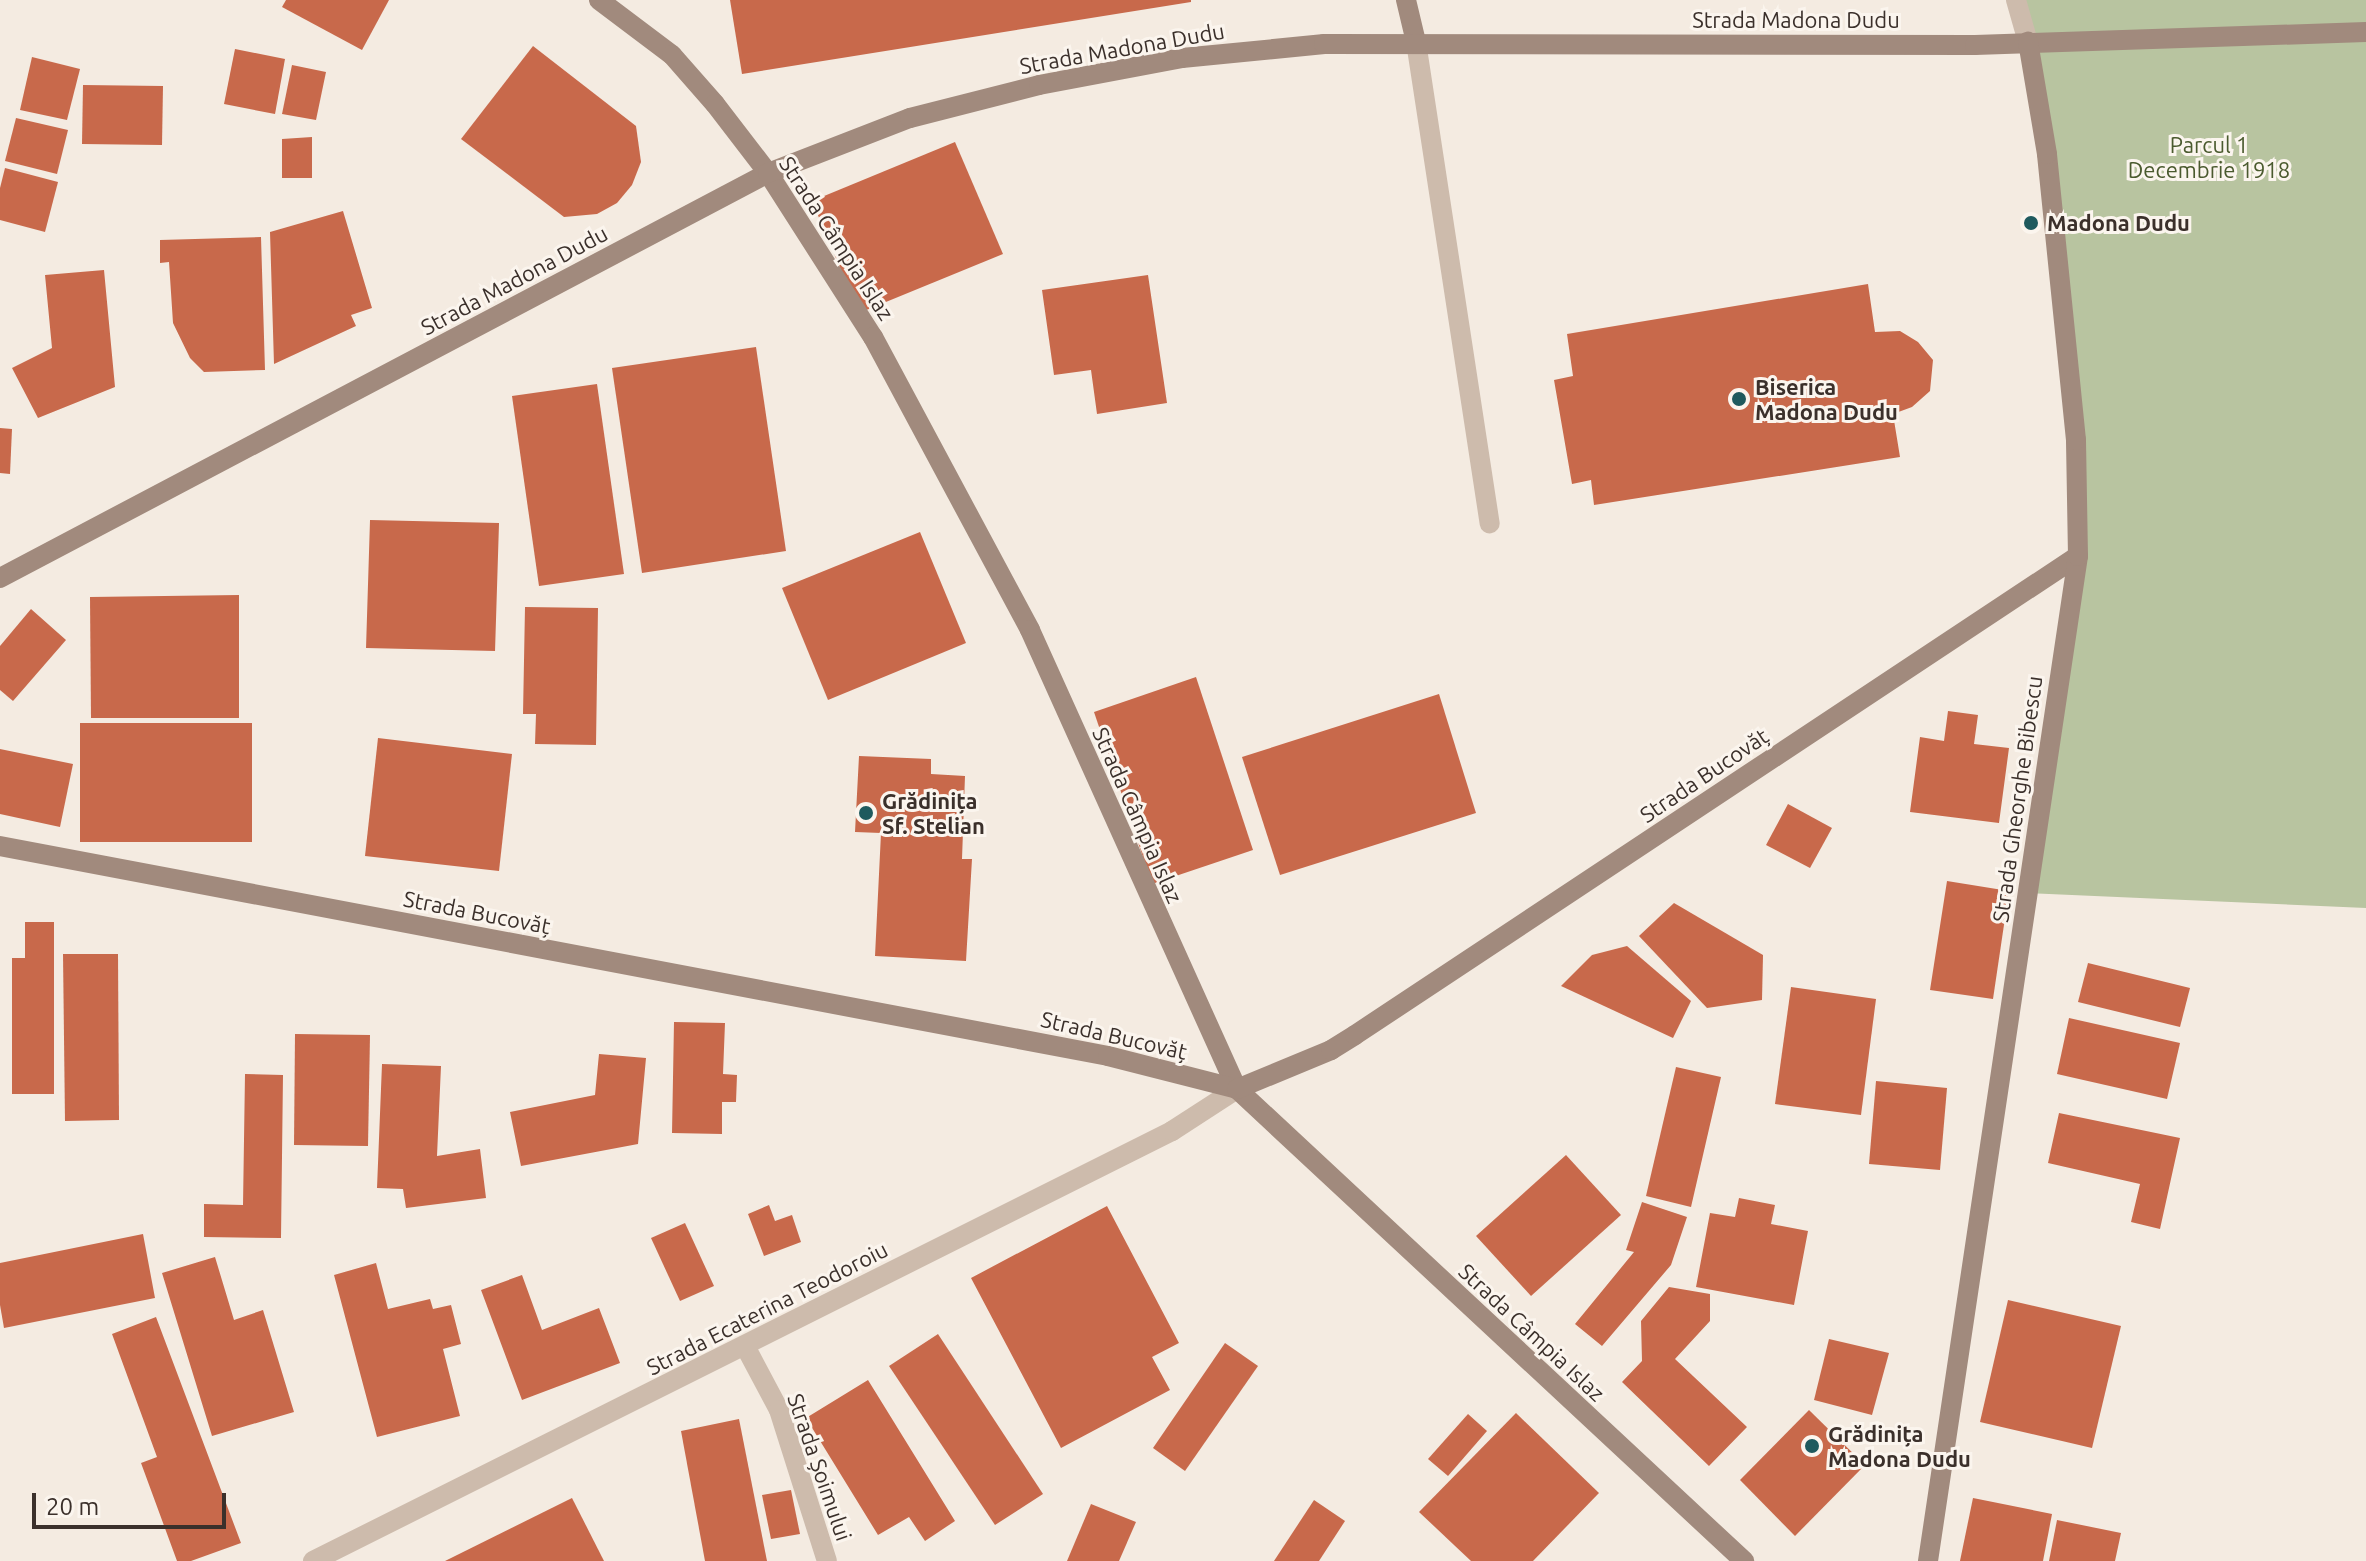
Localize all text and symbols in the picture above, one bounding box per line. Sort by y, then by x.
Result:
street label: Strada Madona Dudu [1692,7,1900,33]
street label: Strada Madona Dudu [1017,17,1227,79]
park label: Parcul 1 Decembrie 1918 [2128,131,2290,182]
street label: Strada Câmpia Islaz [774,151,900,325]
place label: Madona Dudu [2047,210,2190,236]
marker: Madona Dudu [2022,214,2040,232]
street label: Strada Madona Dudu [416,220,612,340]
place label: Biserica Madona Dudu [1755,373,1898,424]
marker: Biserica Madona Dudu [1730,390,1748,408]
street label: Strada Gheorghe Bibescu [1987,674,2047,924]
street label: Strada Bucovăț [1635,722,1773,828]
street label: Strada Câmpia Islaz [1087,723,1189,907]
place label: Grădinița Sf. Stelian [882,787,985,838]
marker: Grădinița Sf. Stelian [857,804,875,822]
street label: Strada Bucovăț [401,885,553,939]
street label: Strada Bucovăț [1038,1005,1190,1065]
street label: Strada Ecaterina Teodoroiu [642,1236,892,1380]
street label: Strada Câmpia Islaz [1454,1258,1610,1406]
street label: Strada Șoimului [782,1390,858,1544]
place label: Grădinița Madona Dudu [1828,1420,1971,1472]
marker: Grădinița Madona Dudu [1803,1437,1821,1455]
scale bar [36,1477,230,1527]
text: 20 m [46,1493,99,1520]

